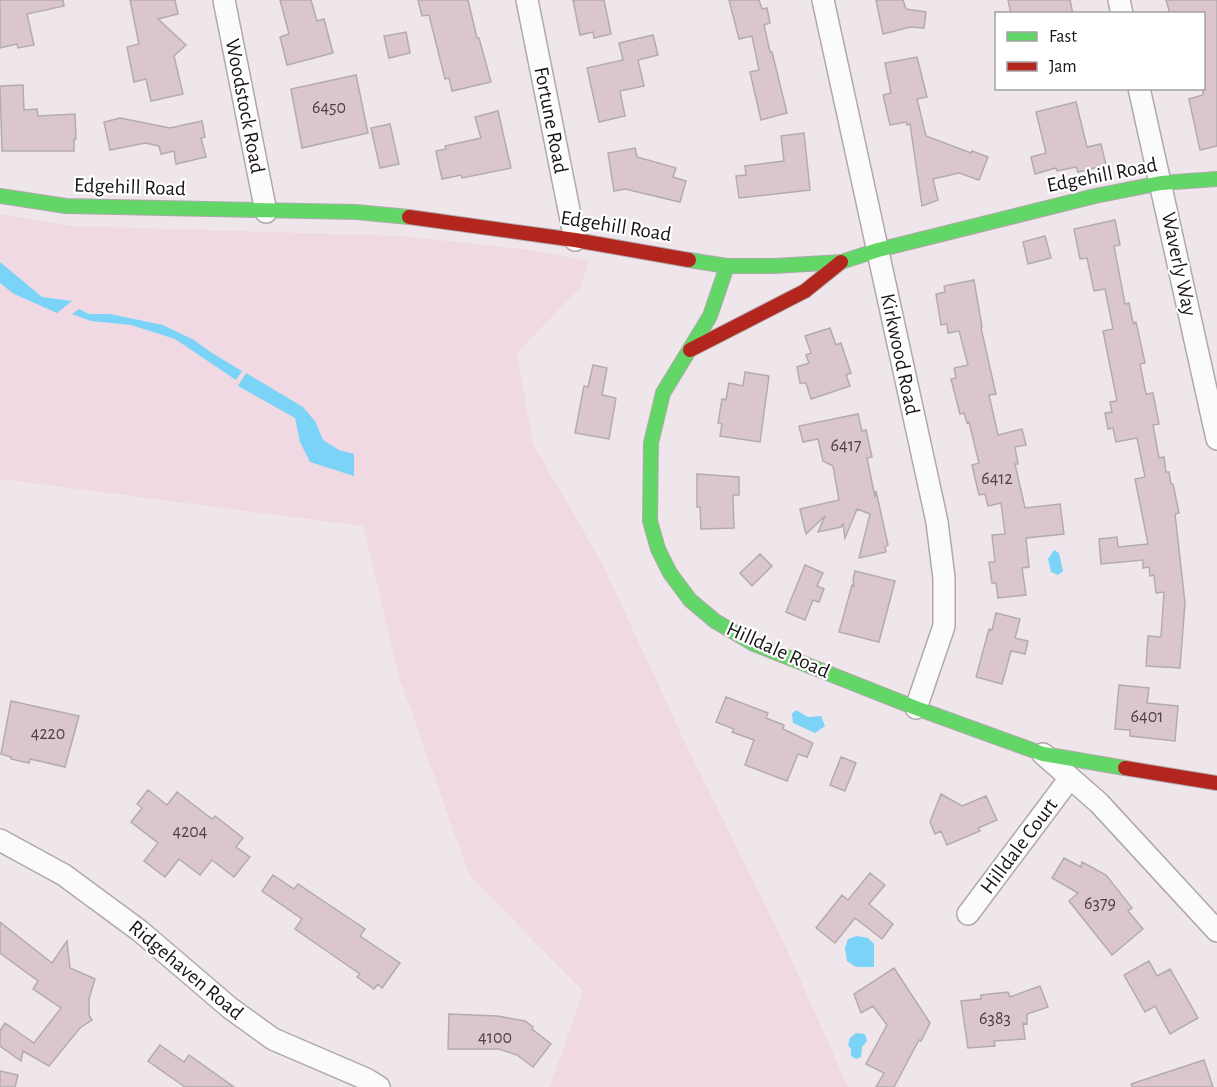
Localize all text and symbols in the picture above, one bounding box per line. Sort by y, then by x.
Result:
legend [995,12,1205,90]
text: Fast [1049,28,1077,46]
street label: Woodstock Road [222,37,268,175]
text: Jam [1049,58,1077,76]
street label: Fortune Road [530,65,572,175]
house number: 6450 [312,99,346,117]
street label: Edgehill Road [1045,154,1159,196]
street label: Edgehill Road [74,175,186,199]
street label: Edgehill Road [559,207,673,245]
street label: Waverly Way [1158,210,1200,318]
street label: Kirkwood Road [877,291,923,417]
house number: 6417 [831,437,861,455]
house number: 6412 [981,470,1013,488]
street label: Hilldale Road [723,618,833,682]
house number: 6401 [1131,708,1163,726]
house number: 4220 [31,725,65,743]
street label: Hilldale Court [976,794,1062,898]
house number: 4204 [172,823,208,841]
house number: 6379 [1084,895,1116,913]
street label: Ridgehaven Road [125,916,247,1024]
house number: 6383 [979,1010,1011,1028]
house number: 4100 [478,1029,512,1047]

